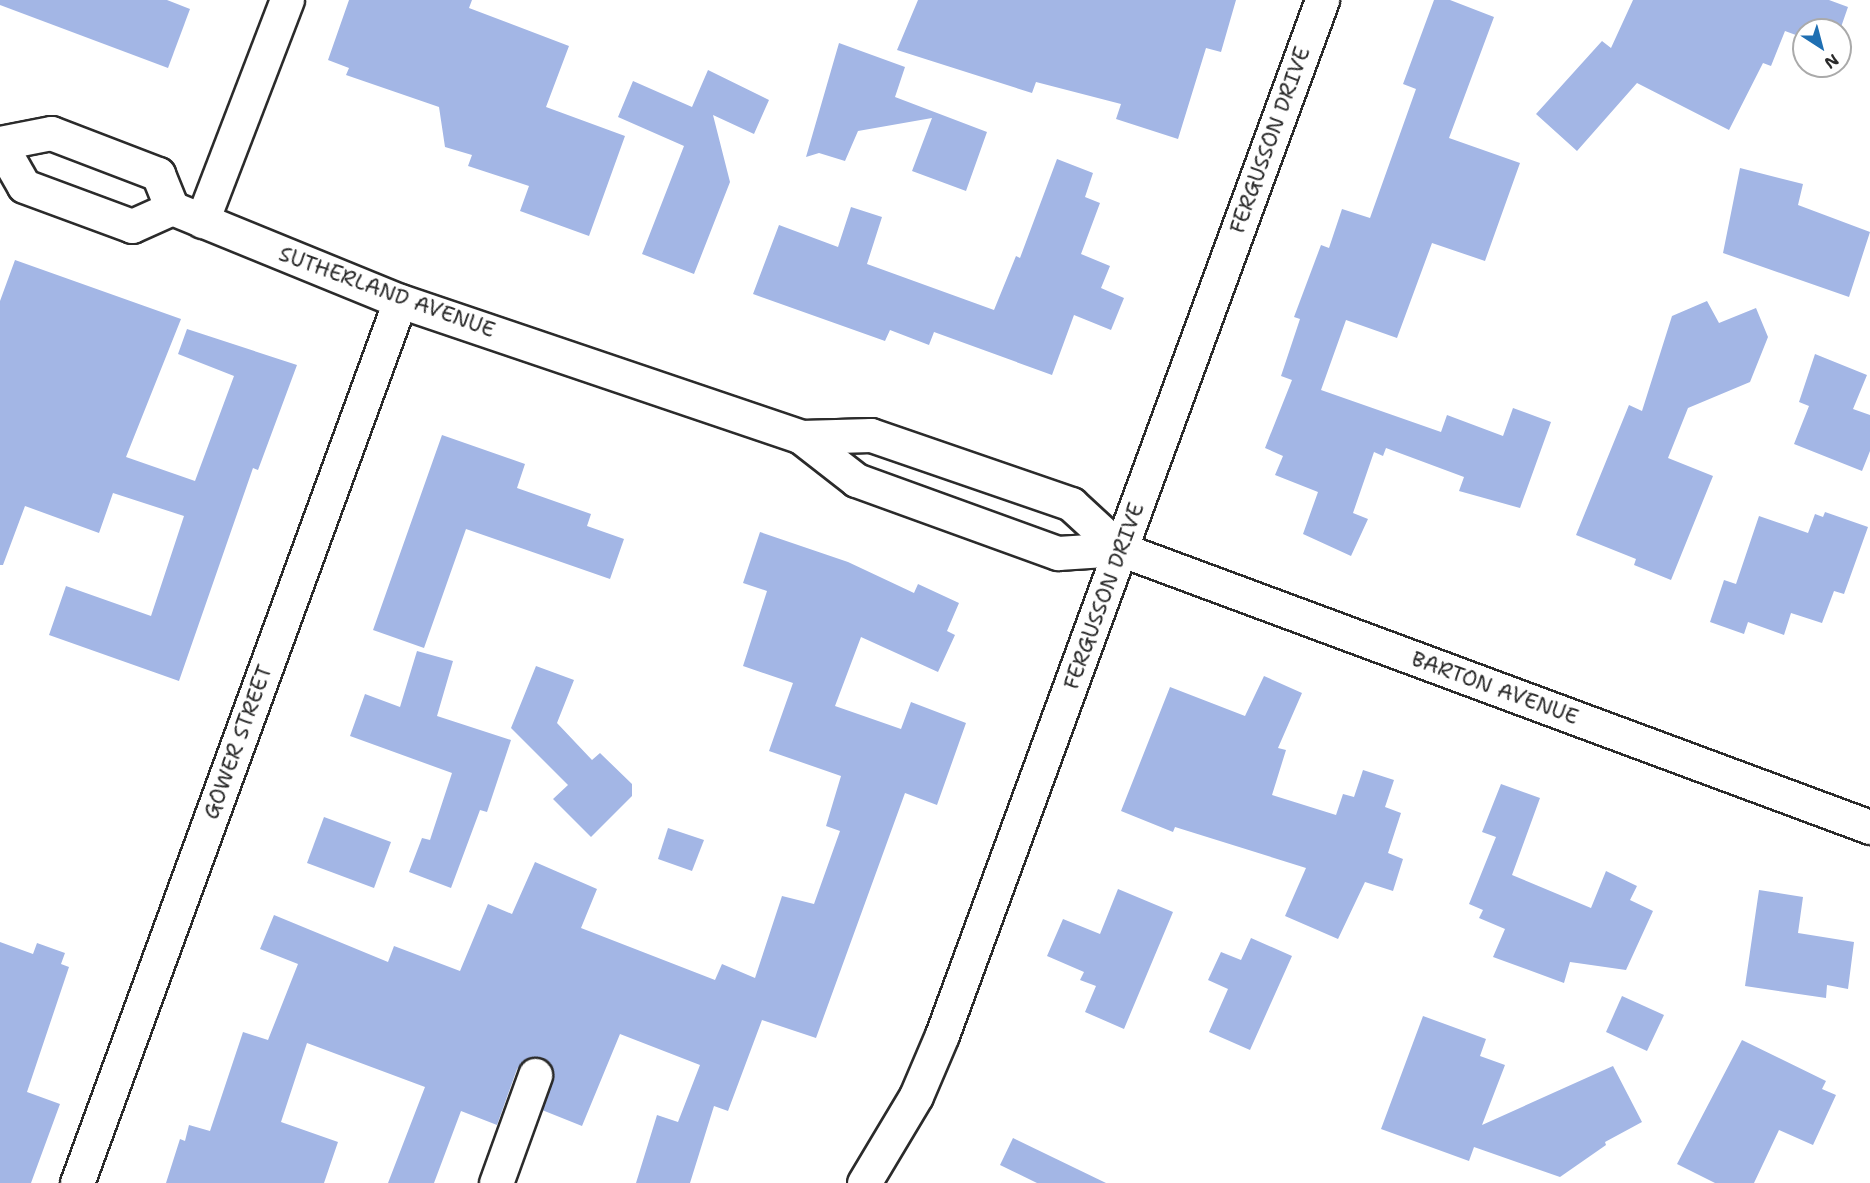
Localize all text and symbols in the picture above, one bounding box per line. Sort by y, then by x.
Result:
north arrow [1792,18,1852,78]
street label: FERGUSSON DRIVE [1225,43,1315,237]
text: N [1820,49,1843,74]
street label: SUTHERLAND AVENUE [276,241,498,343]
street label: FERGUSSON DRIVE [1059,499,1149,693]
street label: BARTON AVENUE [1408,646,1582,730]
street label: GOWER STREET [198,661,278,823]

